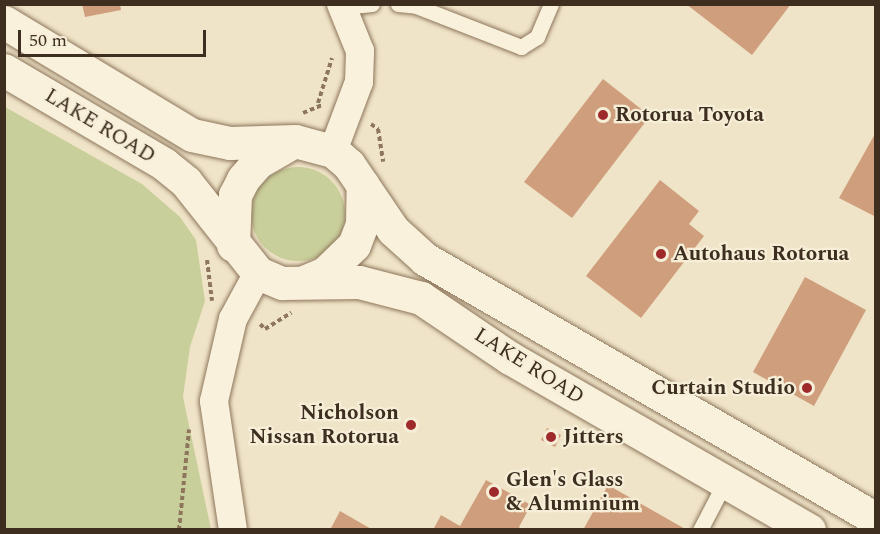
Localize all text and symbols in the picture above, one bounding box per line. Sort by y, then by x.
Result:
scale bar [21,18,208,56]
text: 50 m [29,27,67,54]
street label: LAKE ROAD [40,83,160,169]
place label: Rotorua Toyota [615,102,764,128]
marker: Rotorua Toyota [596,108,610,122]
place label: Autohaus Rotorua [673,241,849,267]
marker: Autohaus Rotorua [654,247,668,261]
street label: LAKE ROAD [469,322,589,410]
place label: Curtain Studio [651,375,795,401]
marker: Curtain Studio [800,381,814,395]
place label: Nicholson Nissan Rotorua [249,400,399,450]
marker: Nicholson Nissan Rotorua [404,418,418,432]
place label: Jitters [563,424,624,450]
marker: Jitters [544,430,558,444]
place label: Glen's Glass & Aluminium [506,467,640,517]
marker: Glen's Glass & Aluminium [487,485,501,499]

